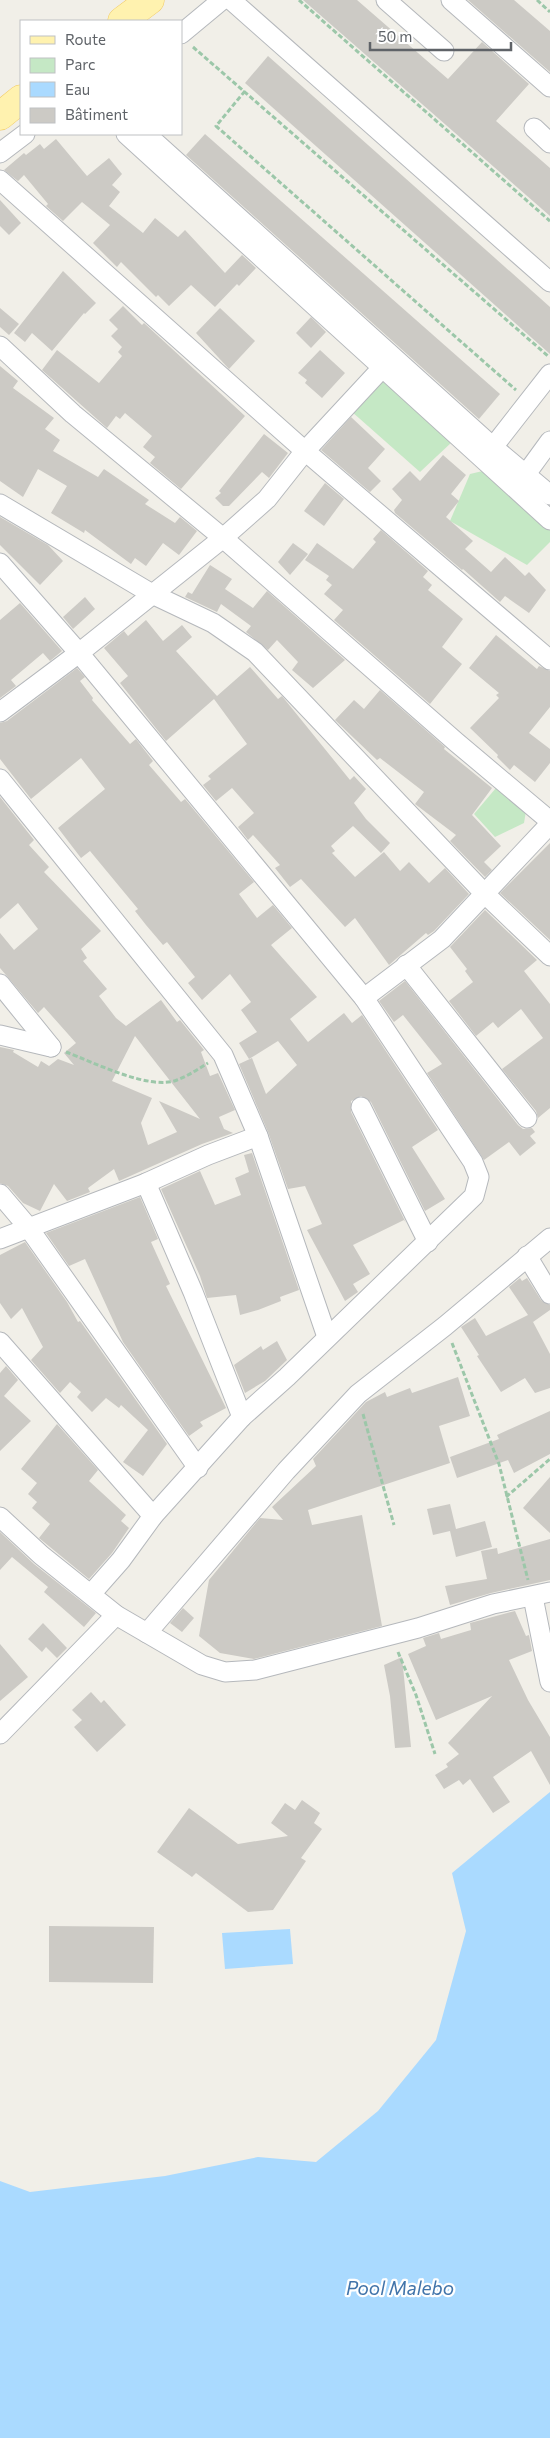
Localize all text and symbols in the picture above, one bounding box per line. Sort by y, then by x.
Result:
legend [20,20,182,135]
scale bar [370,20,511,52]
text: 50 m [378,27,412,45]
text: Route [65,30,106,48]
text: Parc [65,55,95,73]
text: Eau [65,80,90,98]
text: Bâtiment [65,105,128,123]
water label: Pool Malebo [346,2276,454,2299]

